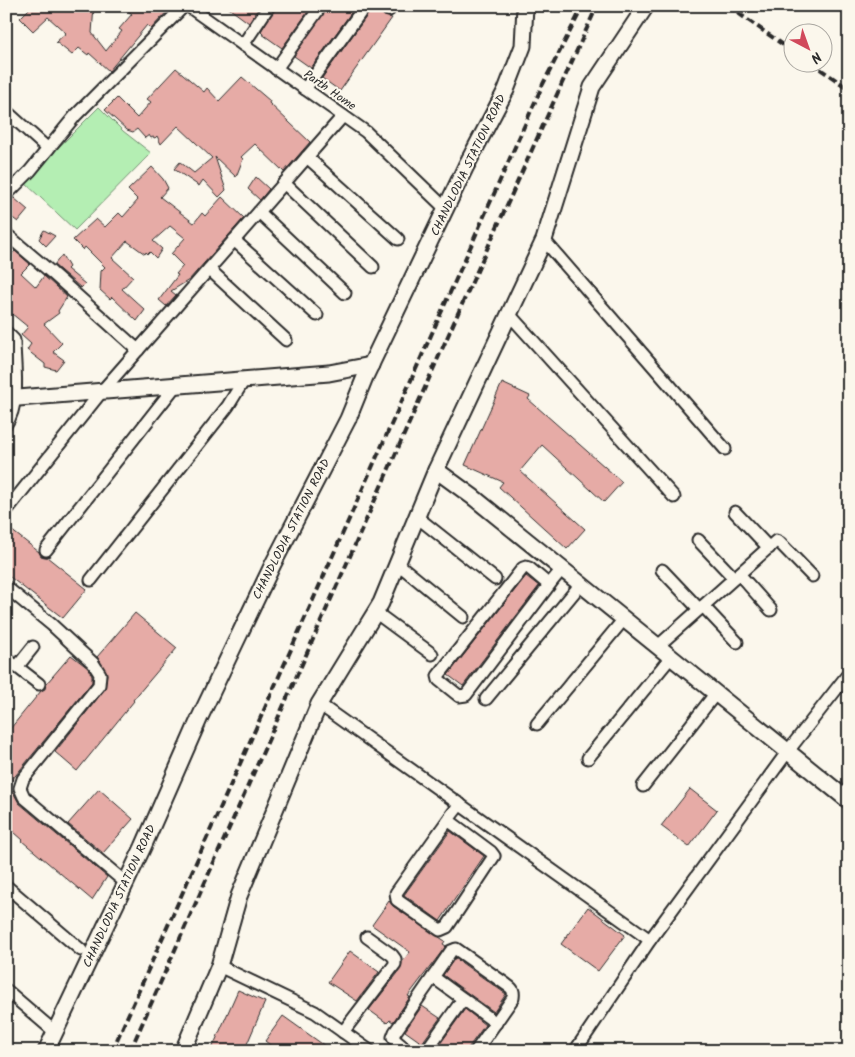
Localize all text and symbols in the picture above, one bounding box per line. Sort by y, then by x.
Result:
north arrow [782,22,832,72]
text: N [805,46,826,68]
street label: Parth Home [300,65,360,116]
street label: CHANDLODIA STATION ROAD [426,91,511,239]
street label: CHANDLODIA STATION ROAD [248,455,335,603]
street label: CHANDLODIA STATION ROAD [78,821,161,971]

